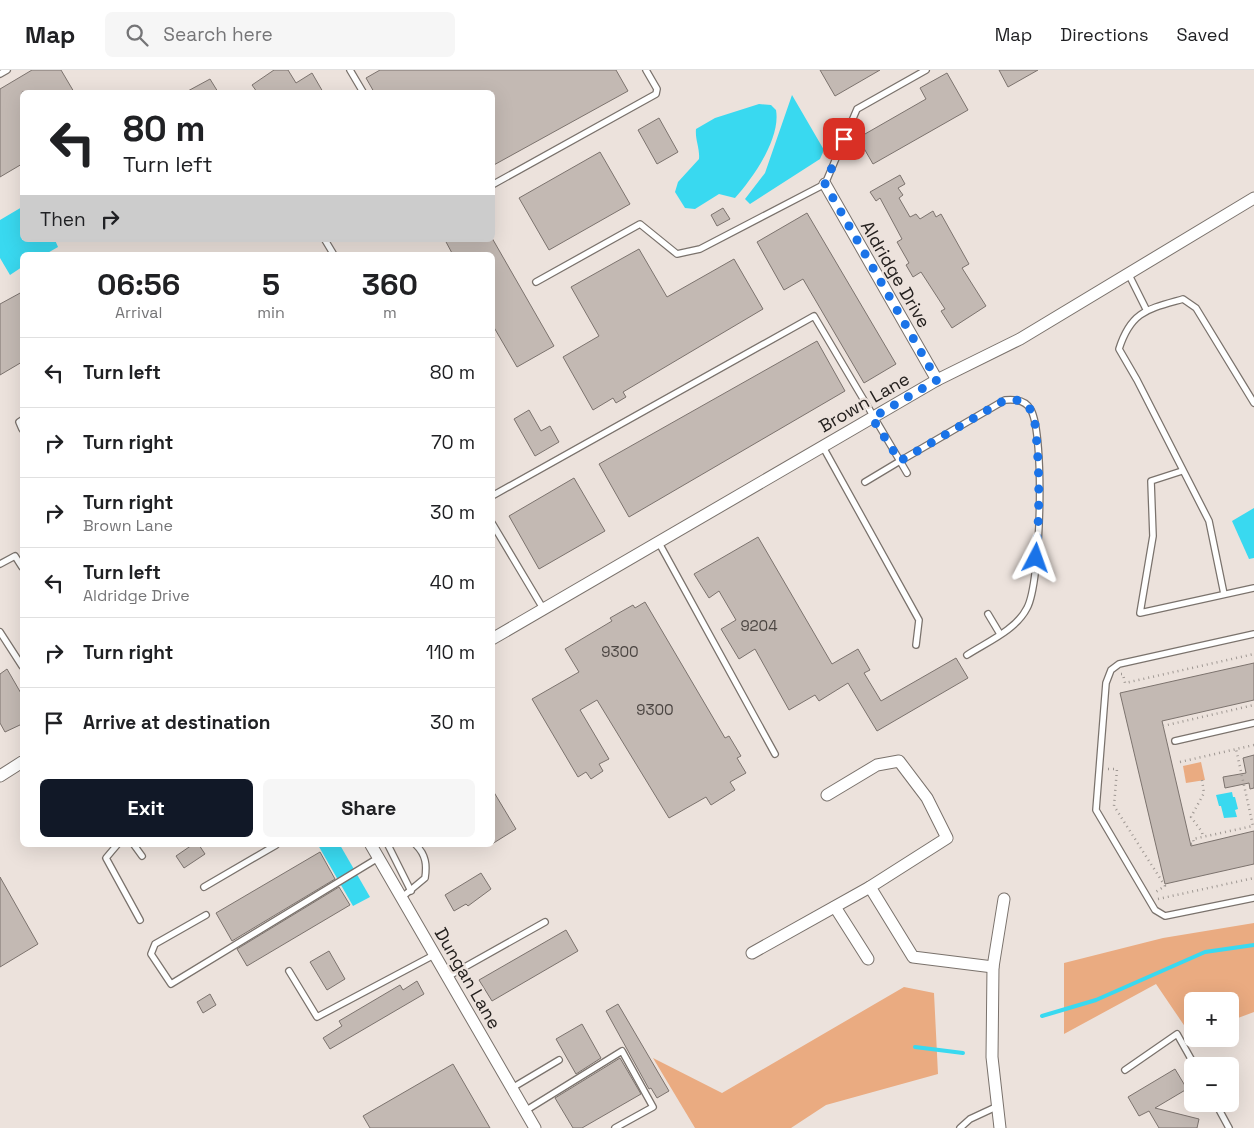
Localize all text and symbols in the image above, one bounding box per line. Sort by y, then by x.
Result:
search box [105,12,455,57]
text: Map [25,19,75,50]
icon: search [123,21,151,49]
text: Search here [163,22,273,47]
text: Map [995,23,1032,46]
text: Directions [1060,23,1149,46]
text: Saved [1177,23,1229,46]
text: 80 m [123,107,205,151]
icon: left [40,110,105,175]
pin [823,118,865,160]
icon: arrive [830,125,858,153]
text: Turn left [123,150,213,178]
icon: right [96,205,124,233]
text: Then [40,207,86,232]
street label: Aldridge Drive [856,216,936,332]
text: 06:56 [97,265,180,304]
text: 5 [262,265,280,304]
text: 360 [362,265,418,304]
text: Arrival [115,302,162,323]
text: min [257,302,285,323]
text: m [383,302,397,323]
icon: left [40,359,68,387]
text: Turn left [83,360,161,385]
text: 80 m [430,360,475,385]
street label: Brown Lane [814,367,914,437]
icon: right [40,429,68,457]
text: Turn right [83,430,173,455]
text: 70 m [431,430,475,455]
text: Turn right [83,490,173,515]
icon: right [40,499,68,527]
text: 30 m [430,500,475,525]
text: Brown Lane [83,515,173,536]
position arrow [1009,531,1061,583]
text: Turn left [83,560,161,585]
icon: left [40,569,68,597]
text: 40 m [430,570,475,595]
text: Aldridge Drive [83,585,190,606]
house number: 9204 [740,616,778,635]
icon: right [40,639,68,667]
text: Turn right [83,640,173,665]
text: 110 m [426,640,475,665]
house number: 9300 [601,642,639,661]
house number: 9300 [636,700,674,719]
icon: arrive [40,709,68,737]
text: Arrive at destination [83,710,271,735]
text: 30 m [430,710,475,735]
button: Exit [40,779,253,837]
button: Share [263,779,475,837]
street label: Dungan Lane [430,923,506,1033]
map controls [1184,992,1239,1112]
button: + [1184,992,1239,1047]
button: − [1184,1057,1239,1112]

